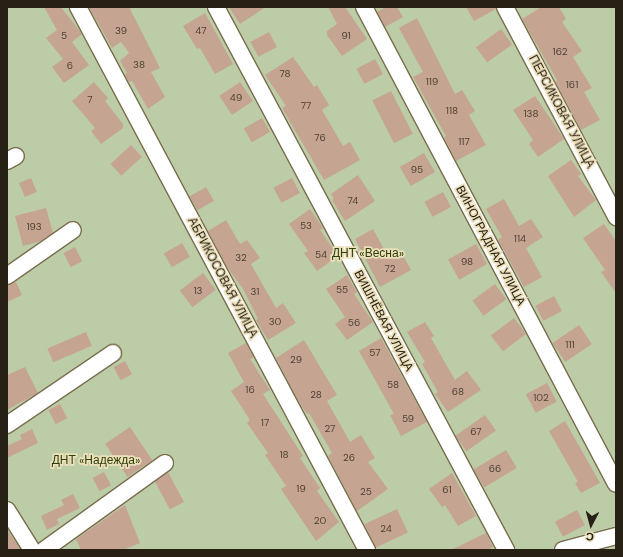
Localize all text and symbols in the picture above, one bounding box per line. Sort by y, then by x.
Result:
house number: 39 [115,25,127,37]
house number: 47 [195,25,207,37]
house number: 5 [61,30,67,42]
house number: 91 [341,30,351,42]
house number: 162 [553,46,567,58]
street label: ПЕРСИКОВАЯ УЛИЦА [525,53,597,171]
house number: 38 [133,59,145,71]
house number: 6 [67,60,73,72]
house number: 78 [279,68,291,80]
house number: 119 [426,76,438,88]
house number: 161 [566,79,578,91]
house number: 49 [230,92,242,104]
house number: 7 [87,94,93,106]
house number: 77 [301,100,311,112]
house number: 118 [446,105,458,117]
house number: 138 [523,108,539,120]
house number: 76 [314,132,326,144]
house number: 117 [458,136,470,148]
house number: 95 [411,164,423,176]
street label: ВИНОГРАДНАЯ УЛИЦА [452,183,528,309]
house number: 74 [348,195,358,207]
street label: АБРИКОСОВАЯ УЛИЦА [184,215,260,341]
house number: 53 [300,220,312,232]
house number: 193 [26,221,42,233]
house number: 114 [514,233,526,245]
park label: ДНТ «Весна» [332,247,404,261]
house number: 54 [315,249,327,261]
house number: 32 [235,252,247,264]
house number: 98 [461,256,473,268]
house number: 72 [385,263,395,275]
street label: ВИШНЁВАЯ УЛИЦА [350,268,416,374]
house number: 55 [336,284,348,296]
house number: 13 [193,285,203,297]
house number: 31 [251,286,259,298]
house number: 30 [269,316,281,328]
house number: 56 [348,317,360,329]
house number: 111 [565,339,575,351]
house number: 57 [369,347,381,359]
house number: 29 [290,354,302,366]
house number: 58 [387,379,399,391]
house number: 16 [245,384,255,396]
house number: 68 [452,386,464,398]
house number: 28 [310,389,322,401]
house number: 102 [533,392,549,404]
house number: 59 [402,413,414,425]
house number: 17 [261,417,269,429]
house number: 27 [325,423,335,435]
house number: 67 [470,426,482,438]
house number: 18 [279,449,289,461]
house number: 26 [343,452,355,464]
park label: ДНТ «Надежда» [52,454,140,468]
house number: 66 [489,463,501,475]
house number: 19 [296,483,306,495]
house number: 61 [442,484,452,496]
house number: 25 [360,486,372,498]
north arrow [571,505,611,545]
house number: 20 [314,515,326,527]
house number: 24 [380,523,392,535]
text: С [585,530,594,544]

